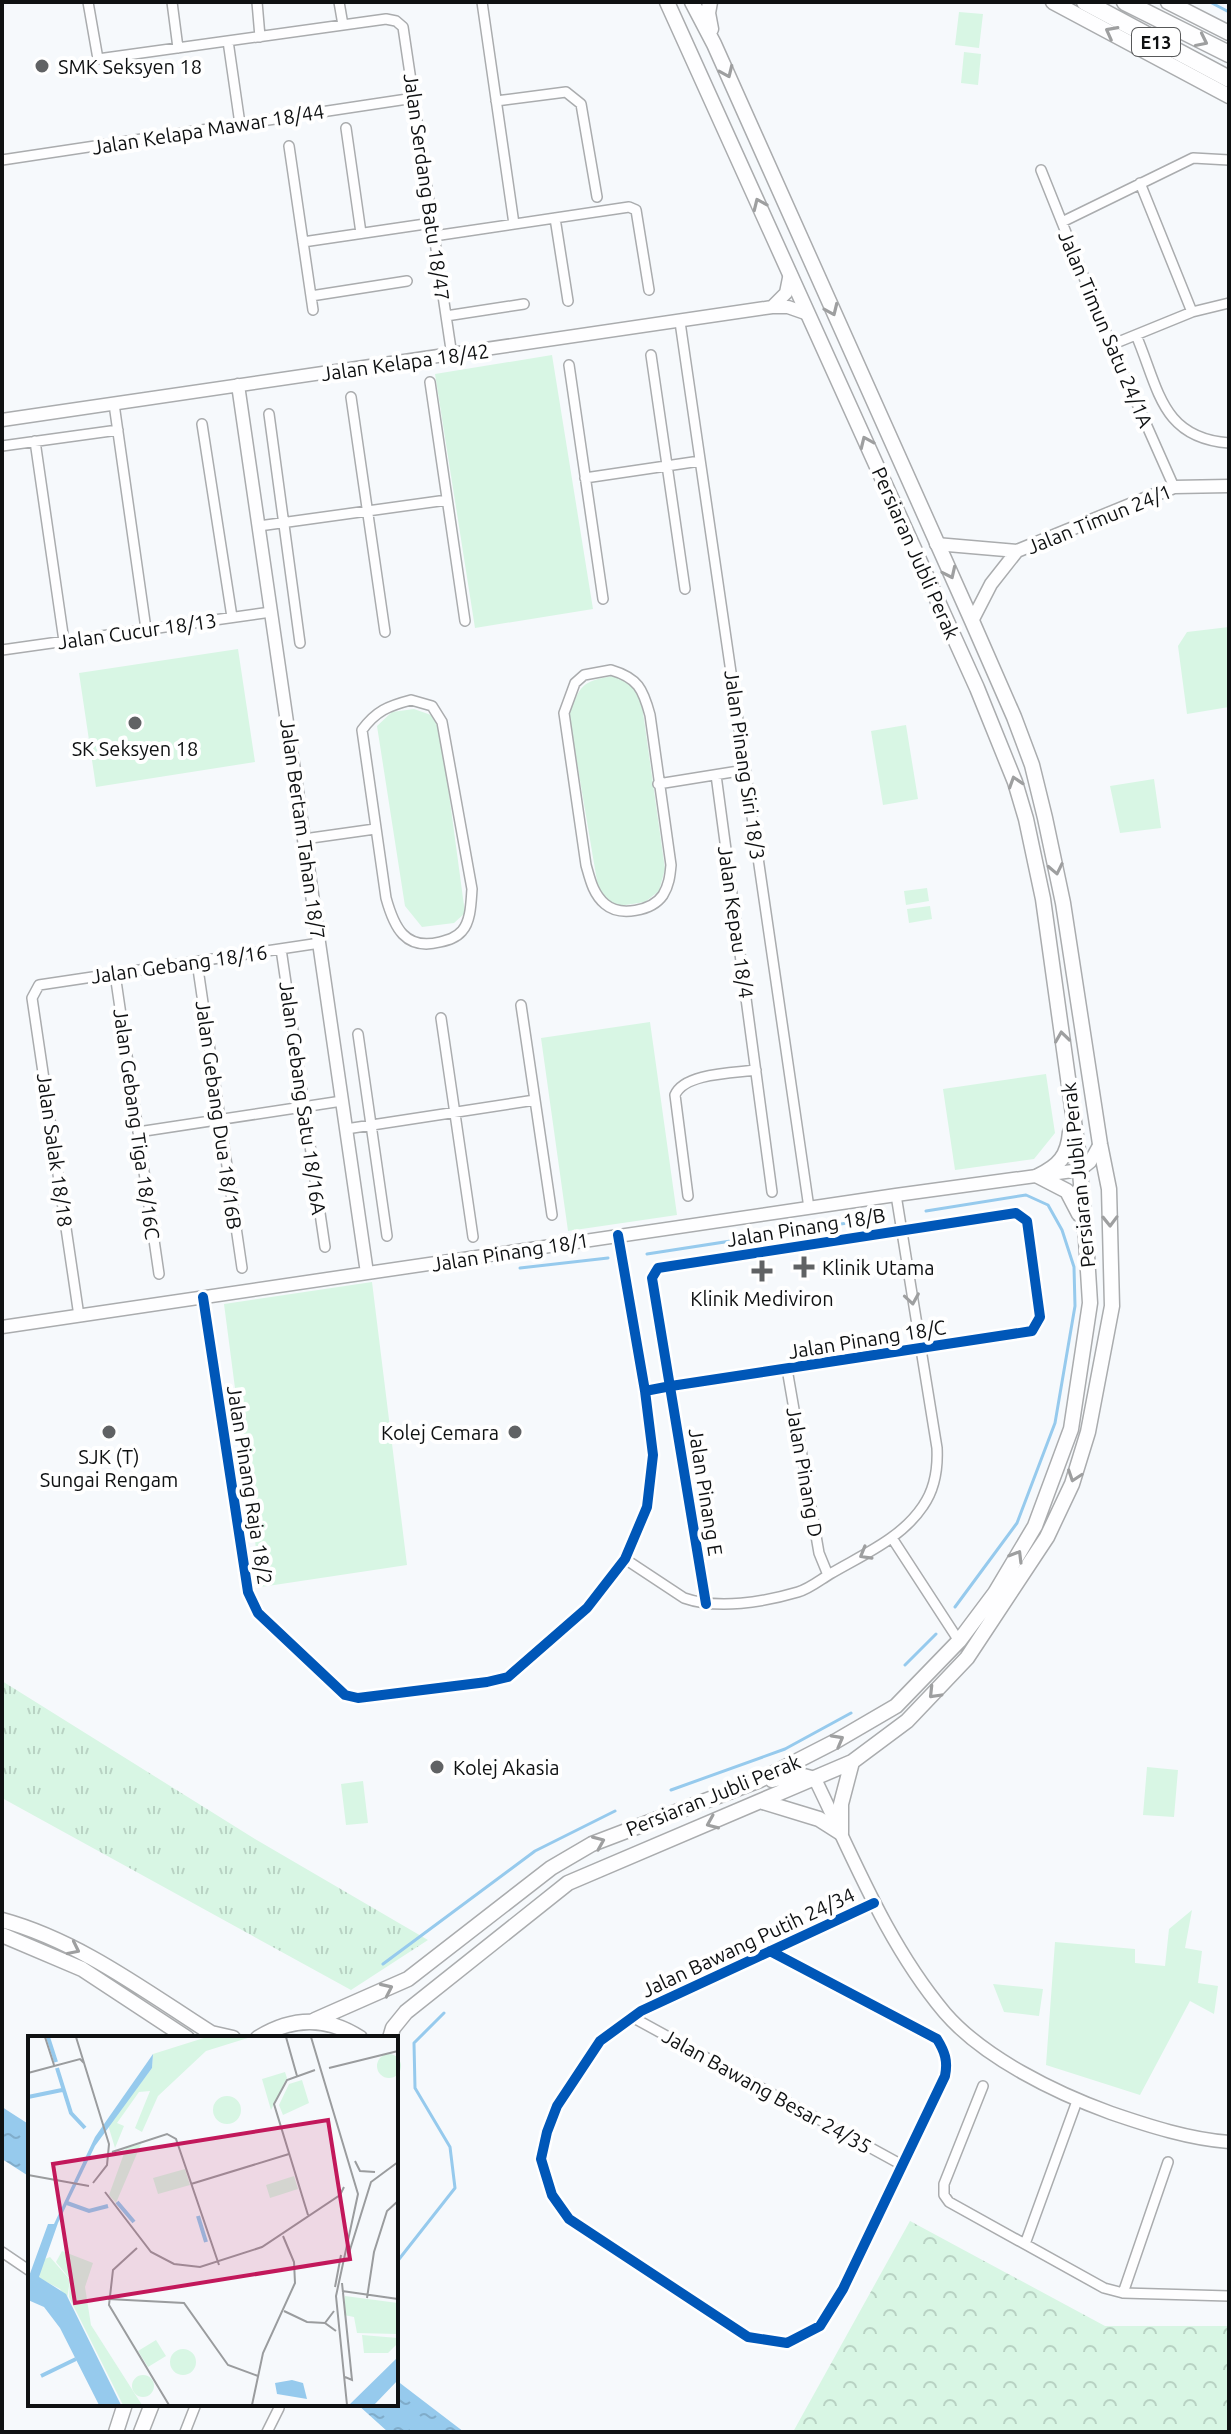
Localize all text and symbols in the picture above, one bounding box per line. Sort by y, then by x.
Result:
one-way arrow [1105,27,1119,42]
road number: E13 [1132,28,1180,56]
one-way arrow [1193,31,1208,47]
place label: SMK Seksyen 18 [58,55,202,78]
marker: SMK Seksyen 18 [33,57,51,75]
one-way arrow [717,64,733,78]
street label: Jalan Serdang Batu 18/47 [400,72,454,302]
street label: Jalan Kelapa Mawar 18/44 [90,99,326,159]
one-way arrow [753,198,769,213]
street label: Jalan Timun Satu 24/1A [1054,227,1158,431]
one-way arrow [822,301,838,316]
street label: Jalan Kelapa 18/42 [320,339,490,385]
one-way arrow [859,435,875,450]
street label: Persiaran Jubli Perak [868,463,964,643]
street label: Jalan Timun 24/1 [1023,479,1175,559]
one-way arrow [940,564,956,579]
street label: Jalan Cucur 18/13 [56,608,218,654]
street label: Jalan Pinang Siri 18/3 [720,669,770,861]
marker: SK Seksyen 18 [126,714,144,732]
street label: Jalan Bertam Tahan 18/7 [276,717,330,941]
place label: SK Seksyen 18 [72,737,198,760]
one-way arrow [1008,776,1024,790]
street label: Jalan Kepau 18/4 [714,844,758,1000]
one-way arrow [1046,862,1063,876]
street label: Jalan Gebang 18/16 [89,940,269,988]
street label: Jalan Gebang Satu 18/16A [275,980,331,1216]
street label: Jalan Gebang Dua 18/16B [192,999,246,1231]
street label: Jalan Gebang Tiga 18/16C [109,1007,165,1241]
one-way arrow [1054,1031,1071,1044]
street label: Jalan Salak 18/18 [33,1072,77,1228]
street label: Persiaran Jubli Perak [1057,1081,1099,1269]
street label: Jalan Pinang 18/B [725,1203,887,1251]
one-way arrow [1101,1215,1118,1228]
street label: Jalan Pinang 18/1 [430,1228,590,1276]
marker: Klinik Utama [793,1256,815,1278]
place label: Klinik Utama [822,1256,935,1279]
marker: Klinik Mediviron [751,1260,773,1282]
place label: Klinik Mediviron [690,1287,834,1310]
one-way arrow [903,1293,920,1306]
street label: Jalan Pinang 18/C [786,1315,948,1363]
street label: Jalan Pinang Raja 18/2 [223,1384,277,1586]
street label: Jalan Pinang D [782,1405,828,1539]
place label: Kolej Cemara [381,1421,499,1444]
marker: SJK (T) Sungai Rengam [100,1423,118,1441]
marker: Kolej Cemara [506,1423,524,1441]
street label: Jalan Pinang E [685,1427,727,1557]
place label: SJK (T) Sungai Rengam [40,1445,178,1491]
one-way arrow [1067,1468,1083,1482]
one-way arrow [859,1544,874,1560]
one-way arrow [1007,1550,1022,1565]
one-way arrow [928,1684,943,1698]
one-way arrow [829,1734,844,1750]
street label: Persiaran Jubli Perak [622,1749,804,1841]
place label: Kolej Akasia [453,1756,560,1779]
marker: Kolej Akasia [428,1758,446,1776]
one-way arrow [706,1814,720,1830]
one-way arrow [591,1835,605,1851]
street label: Jalan Bawang Putih 24/34 [638,1882,858,2002]
one-way arrow [66,1939,81,1955]
one-way arrow [378,1983,393,1999]
street label: Jalan Bawang Besar 24/35 [659,2024,875,2158]
inset map [28,2036,398,2406]

